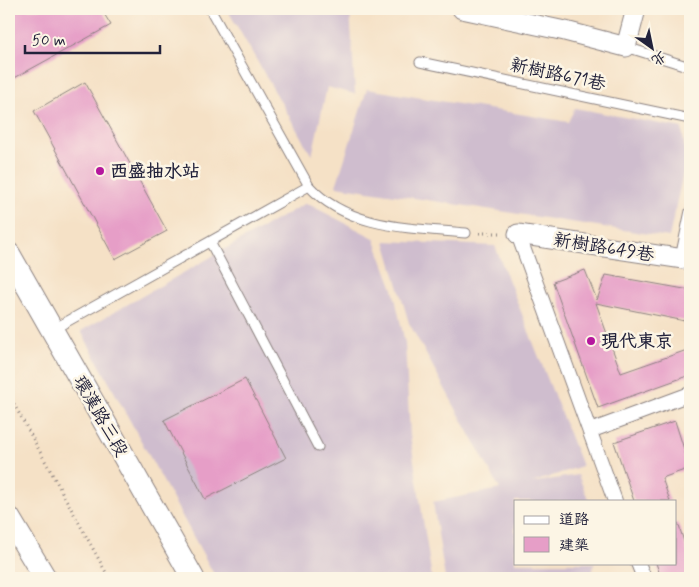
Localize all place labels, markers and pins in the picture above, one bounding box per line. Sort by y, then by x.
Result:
place label: 西盛抽水站 [110,160,200,184]
marker: 西盛抽水站 [94,165,106,177]
place label: 現代東京 [601,330,673,354]
marker: 現代東京 [585,335,597,347]

